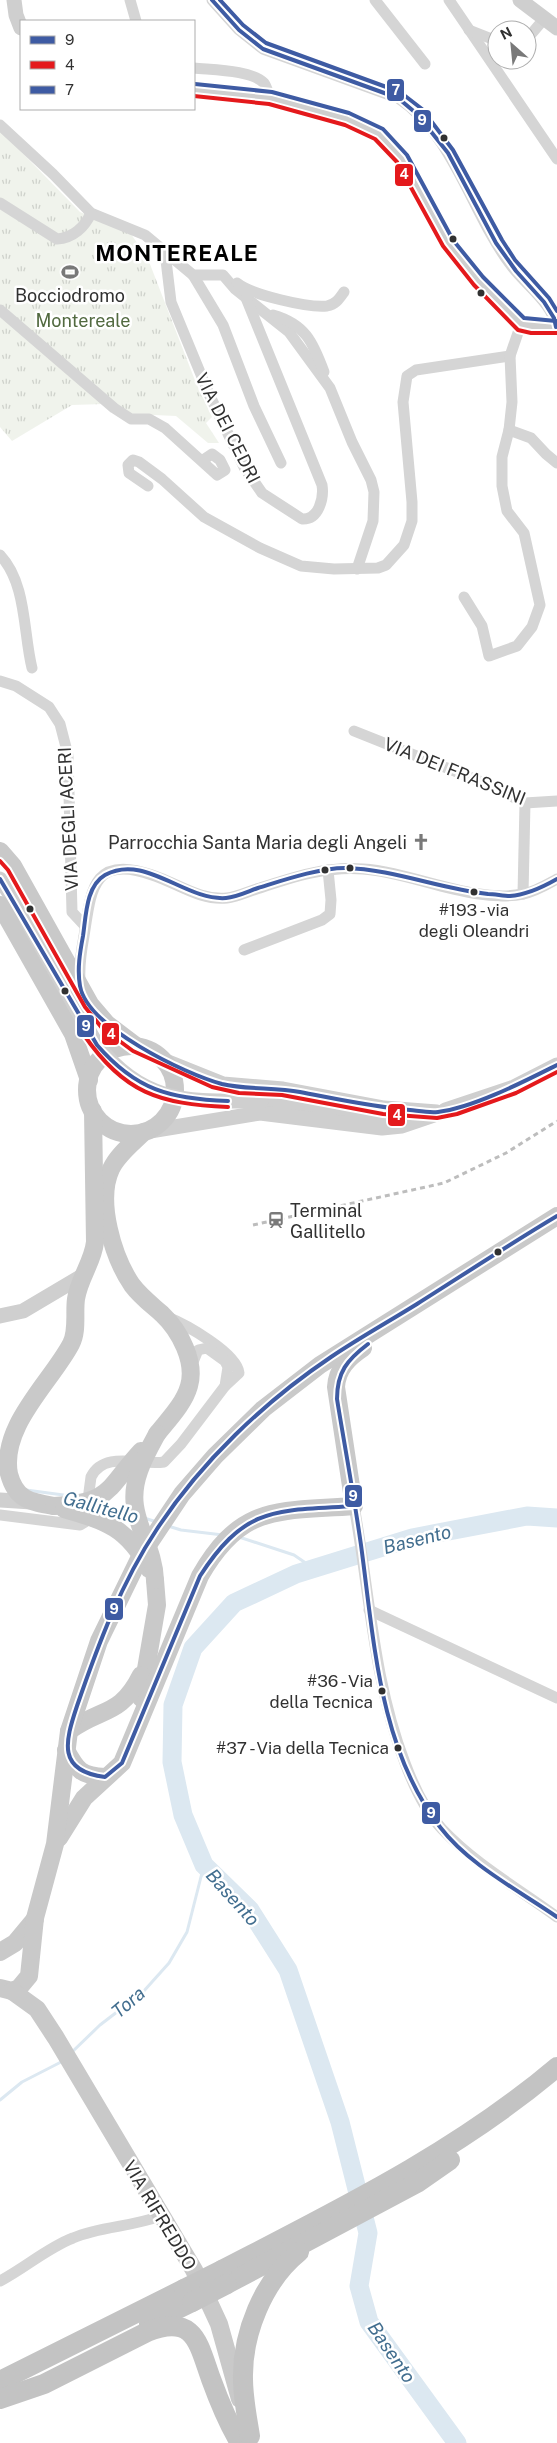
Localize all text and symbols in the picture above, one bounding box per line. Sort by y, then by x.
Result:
legend [20,20,195,110]
north arrow [487,20,537,70]
text: N [498,24,515,43]
text: 9 [65,31,74,48]
text: 4 [65,56,74,73]
line badge: 7 [386,78,405,102]
text: 7 [65,81,74,98]
text: 7 [392,82,401,98]
line badge: 9 [413,109,432,133]
text: 9 [417,112,427,128]
unlabelled marker [439,133,449,143]
line badge: 4 [394,163,414,187]
text: 4 [399,166,409,182]
unlabelled marker [448,234,458,244]
district label: MONTEREALE [95,240,259,266]
sports icon: Bocciodromo [60,262,80,282]
place label: Bocciodromo [15,285,125,306]
unlabelled marker [476,288,486,298]
park label: Montereale [35,310,131,331]
street label: VIA DEI CEDRI [191,369,265,487]
street label: VIA DEI FRASSINI [381,733,529,809]
street label: VIA DEGLI ACERI [54,746,82,892]
place label: Parrocchia Santa Maria degli Angeli [108,832,407,853]
church icon: Parrocchia Santa Maria degli Angeli [411,832,431,852]
unlabelled marker [345,863,355,873]
unlabelled marker [320,865,330,875]
marker: #193 - via degli Oleandri [469,887,479,897]
place label: #193 - via degli Oleandri [419,900,529,941]
unlabelled marker [25,904,35,914]
unlabelled marker [60,986,70,996]
line badge: 9 [76,1014,95,1038]
text: 9 [81,1018,91,1034]
line badge: 4 [101,1022,120,1046]
text: 4 [106,1026,116,1042]
line badge: 4 [387,1103,406,1127]
text: 4 [392,1107,402,1123]
place label: Terminal Gallitello [290,1200,365,1242]
station icon: Terminal Gallitello [266,1210,286,1230]
unlabelled marker [493,1247,503,1257]
line badge: 9 [344,1484,363,1508]
water label: Gallitello [61,1486,141,1528]
text: 9 [348,1488,358,1504]
water label: Basento [381,1520,453,1558]
line badge: 9 [104,1597,124,1621]
text: 9 [109,1601,119,1617]
place label: #36 - Via della Tecnica [270,1671,373,1712]
marker: #36 - Via della Tecnica [377,1686,387,1696]
place label: #37 - Via della Tecnica [216,1738,389,1758]
marker: #37 - Via della Tecnica [393,1743,403,1753]
line badge: 9 [421,1801,441,1825]
text: 9 [426,1805,436,1821]
water label: Basento [202,1864,264,1930]
water label: Tora [107,1982,149,2022]
street label: VIA RIFREDDO [119,2156,201,2274]
water label: Basento [364,2317,420,2387]

